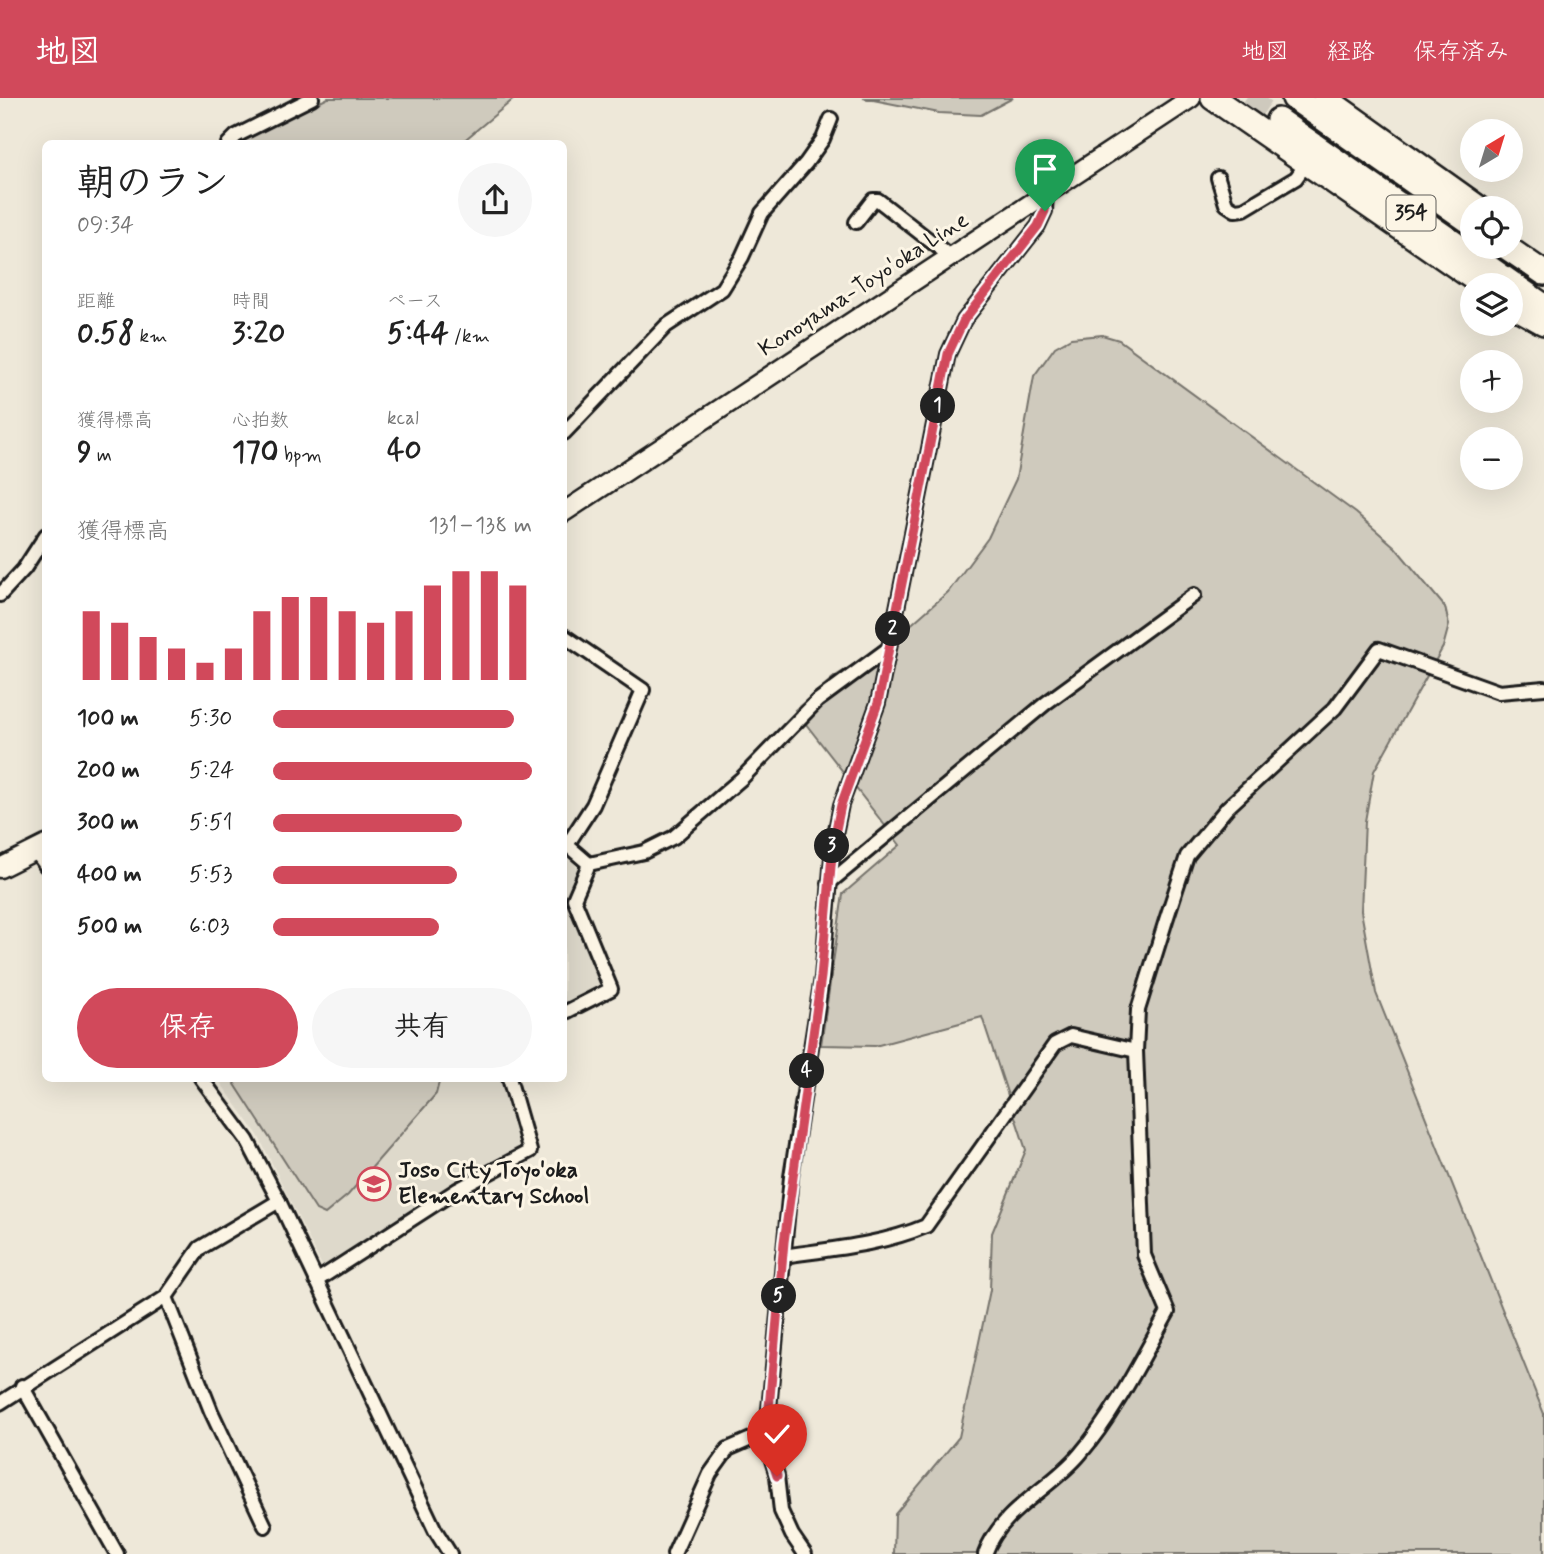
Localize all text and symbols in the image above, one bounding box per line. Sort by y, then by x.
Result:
text: 地図 [35,31,101,75]
text: 地図 [1241,37,1289,68]
text: 経路 [1327,37,1375,68]
text: 保存済み [1413,37,1509,68]
north arrow [1460,119,1522,182]
map controls [1460,119,1523,490]
pin [1015,139,1075,211]
icon: arrive [1026,150,1064,188]
text: 朝のラン [77,160,229,209]
button: share [458,163,532,237]
road number: 354 [1386,195,1436,230]
button: locate [1460,196,1523,259]
street label: Konoyama-Toyo'oka Line [753,206,975,364]
text: 09:34 [77,211,134,241]
button: layers [1460,273,1523,336]
text: 距離 [77,289,115,314]
text: 時間 [232,289,270,314]
text: ペース [387,289,443,314]
text: 0.58 [77,314,134,353]
text: 3:20 [232,314,285,353]
text: 5:44 [387,314,449,353]
text: km [134,324,167,349]
text: /km [449,324,490,349]
button: + [1460,350,1523,413]
pin: 1 [920,388,956,424]
text: 1 [933,393,942,418]
text: kcal [387,406,419,431]
text: 獲得標高 [77,408,153,433]
text: 心拍数 [232,408,289,433]
button: − [1460,427,1523,490]
text: 40 [387,431,422,470]
text: 9 [77,433,92,472]
text: 170 [232,433,279,472]
text: m [92,443,112,468]
text: bpm [279,443,322,468]
text: 131–138 m [428,511,532,541]
text: 獲得標高 [77,517,169,547]
pin: 2 [876,612,910,646]
text: 2 [888,616,897,641]
text: 100 m [77,704,139,734]
text: 5:30 [189,704,233,734]
text: 200 m [77,756,140,786]
text: 5:24 [189,756,234,786]
text: 300 m [77,808,139,838]
text: 5:51 [189,808,233,838]
pin: 3 [814,828,850,864]
text: 3 [827,833,836,858]
text: 400 m [77,860,142,890]
text: 5:53 [189,860,232,890]
text: 500 m [77,912,142,942]
text: 6:03 [189,912,230,942]
button: 保存 [77,988,298,1068]
button: 共有 [312,988,532,1068]
pin: 4 [790,1054,824,1088]
text: 4 [801,1058,812,1083]
place label: Joso City Toyo'oka Elementary School [398,1156,589,1212]
school or university icon: Joso City Toyo'oka Elementary School [355,1165,393,1203]
pin: 5 [762,1278,796,1314]
text: 5 [773,1283,784,1308]
pin [747,1404,807,1476]
icon: check [758,1415,796,1453]

